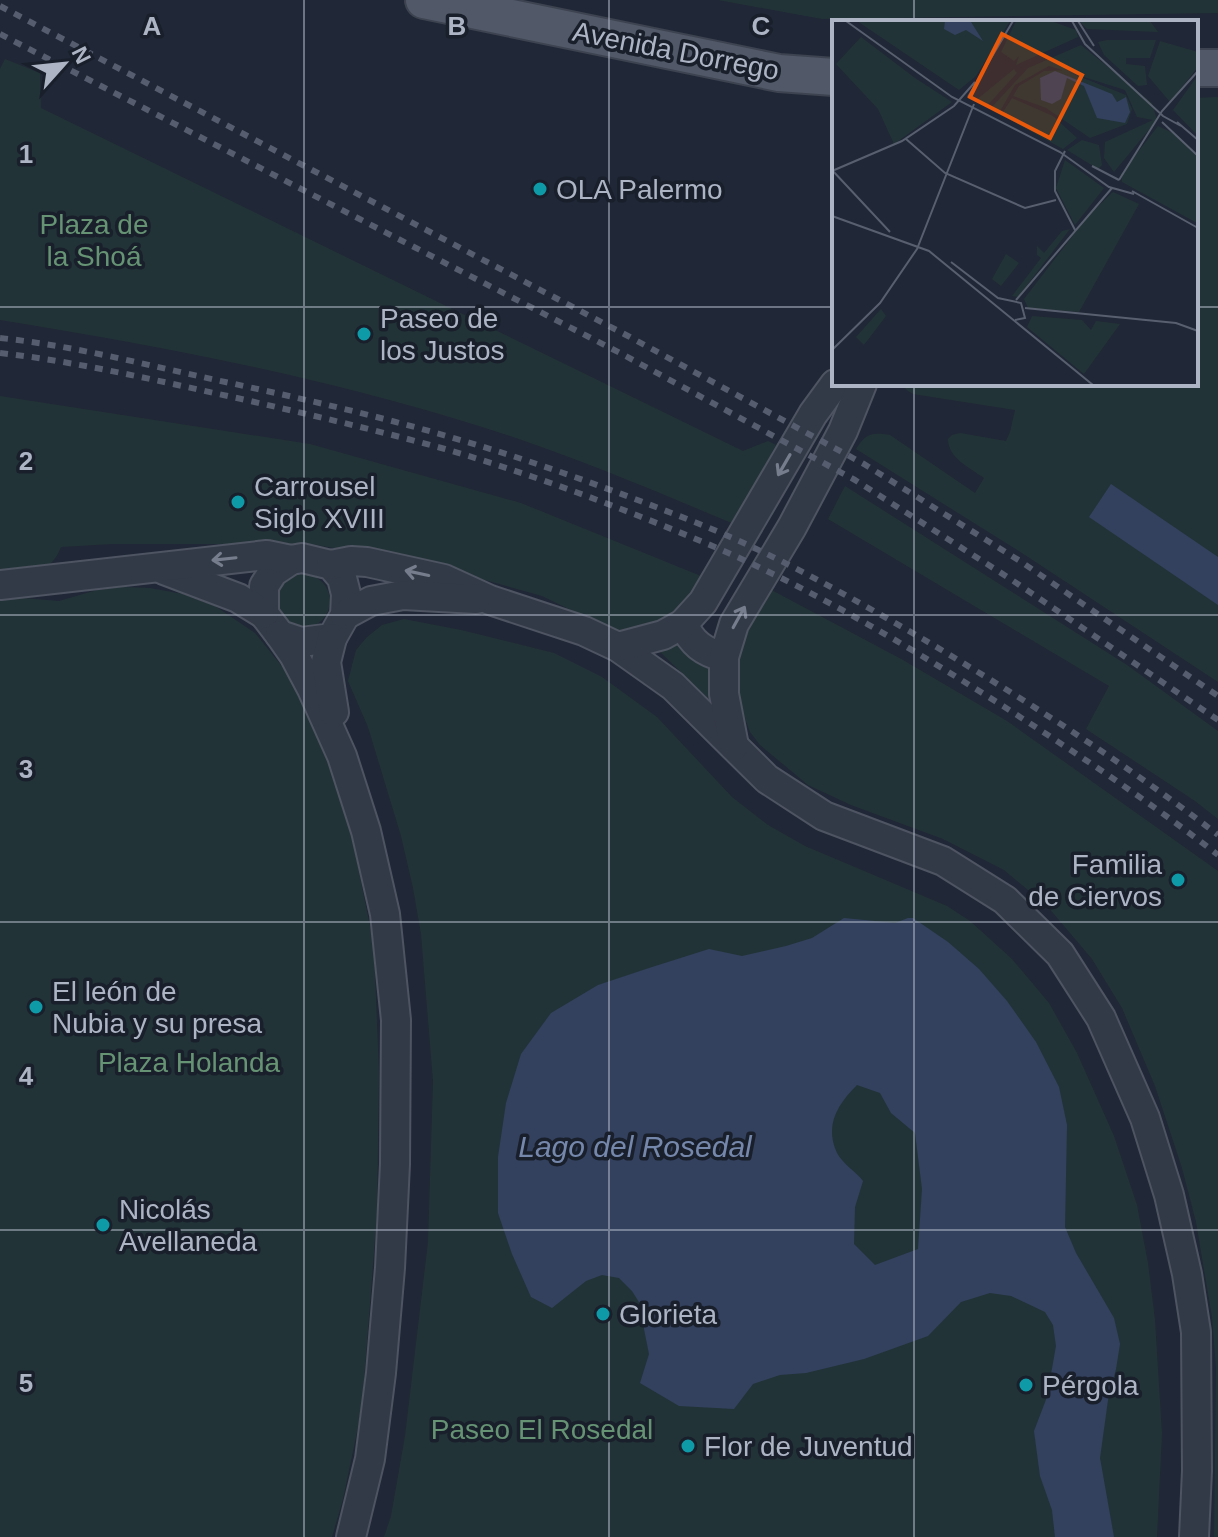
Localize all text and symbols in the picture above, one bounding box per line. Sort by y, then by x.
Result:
text: A [143,11,162,41]
text: B [448,11,466,41]
text: C [752,11,771,41]
street label: Avenida Dorrego [570,16,782,86]
inset map [832,20,1198,386]
north arrow [24,24,104,104]
text: N [67,42,96,68]
text: 1 [19,139,33,169]
place label: OLA Palermo [556,174,723,205]
marker: OLA Palermo [531,180,549,198]
park label: Plaza de la Shoá [40,209,148,272]
place label: Paseo de los Justos [380,303,505,366]
marker: Paseo de los Justos [355,325,373,343]
text: 2 [19,446,33,476]
one-way arrow [776,453,792,476]
place label: Carrousel Siglo XVIII [254,471,385,534]
marker: Carrousel Siglo XVIII [229,493,247,511]
one-way arrow [211,551,238,566]
one-way arrow [405,564,430,579]
one-way arrow [732,605,748,629]
text: 3 [19,754,33,784]
place label: Familia de Ciervos [1028,849,1162,912]
marker: Familia de Ciervos [1169,871,1187,889]
place label: El león de Nubia y su presa [52,976,263,1039]
marker: El león de Nubia y su presa [27,998,45,1016]
park label: Plaza Holanda [98,1047,280,1078]
text: 4 [19,1061,34,1091]
water label: Lago del Rosedal [518,1130,753,1163]
place label: Nicolás Avellaneda [119,1194,257,1257]
marker: Nicolás Avellaneda [94,1216,112,1234]
place label: Glorieta [619,1299,717,1330]
marker: Glorieta [594,1305,612,1323]
text: 5 [19,1368,33,1398]
place label: Pérgola [1042,1370,1139,1401]
marker: Pérgola [1017,1376,1035,1394]
park label: Paseo El Rosedal [431,1414,653,1445]
place label: Flor de Juventud [704,1431,913,1462]
marker: Flor de Juventud [679,1437,697,1455]

